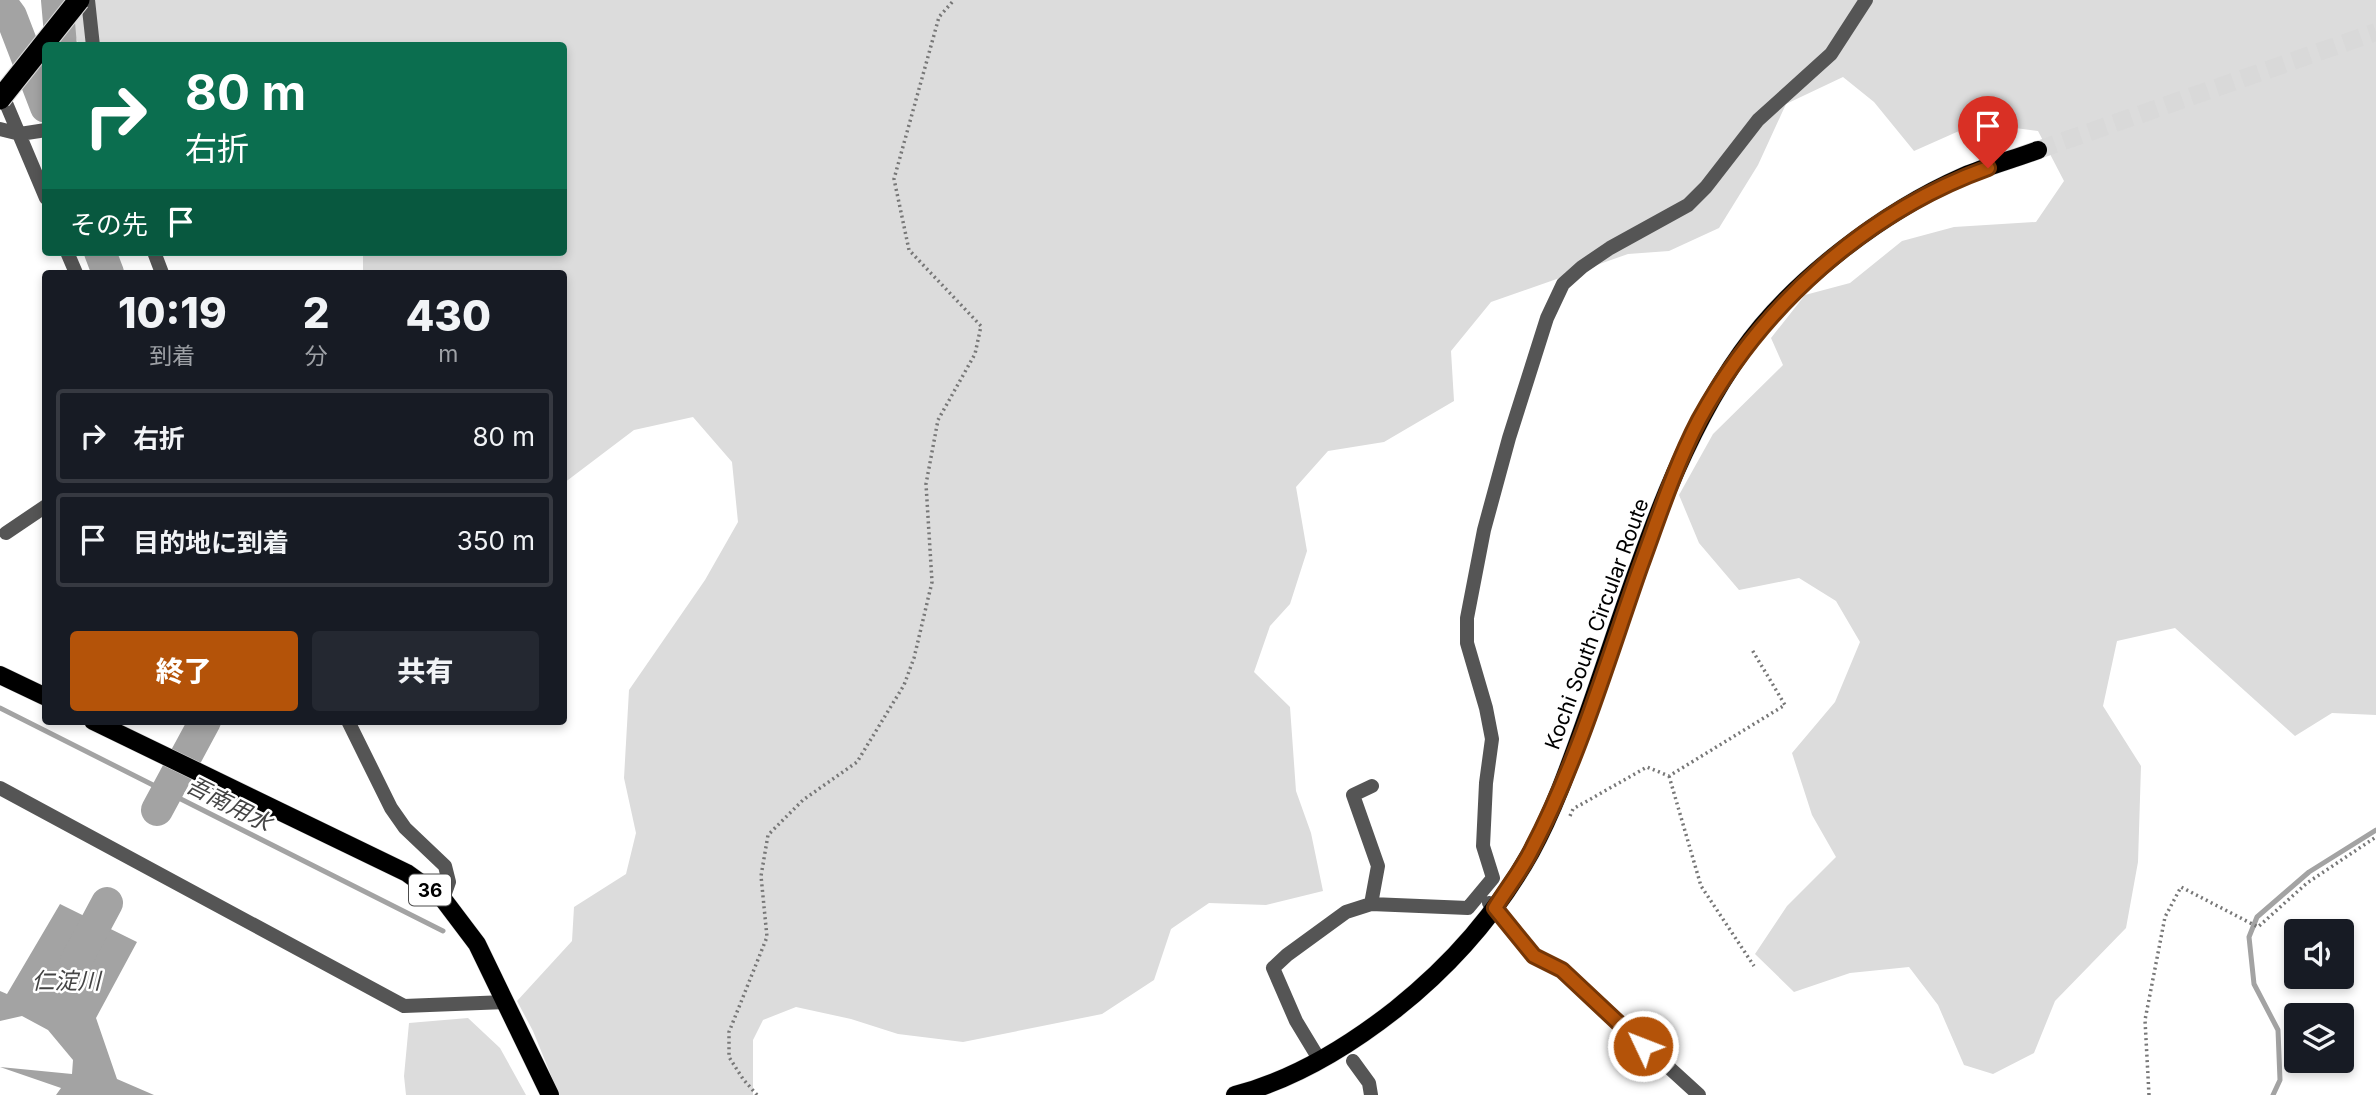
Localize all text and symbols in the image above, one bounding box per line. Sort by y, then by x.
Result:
text: 80 m [185,63,306,122]
icon: right [70,70,161,161]
pin [1958,96,2018,168]
icon: arrive [1969,107,2007,145]
text: 右折 [185,129,249,168]
icon: arrive [162,203,200,241]
text: その先 [70,209,148,240]
text: 10:19 [118,287,227,338]
text: 2 [303,287,329,338]
text: 430 [405,290,491,341]
text: m [438,340,458,368]
text: 到着 [149,342,195,370]
text: 分 [305,342,328,370]
icon: right [74,417,112,455]
text: 80 m [472,421,535,452]
text: 右折 [133,423,185,454]
street label: Kochi South Circular Route [1539,495,1654,753]
icon: arrive [74,521,112,559]
text: 350 m [457,525,535,556]
text: 目的地に到着 [133,527,289,558]
button: 終了 [70,631,298,711]
button: 共有 [312,631,539,711]
water label: 吾南用水 [182,771,279,839]
road number: 36 [409,874,451,906]
map controls [2284,919,2354,1073]
button: sound [2284,919,2354,989]
water label: 仁淀川 [32,967,104,995]
button: layers [2284,1003,2354,1073]
position arrow [1606,1009,1680,1083]

